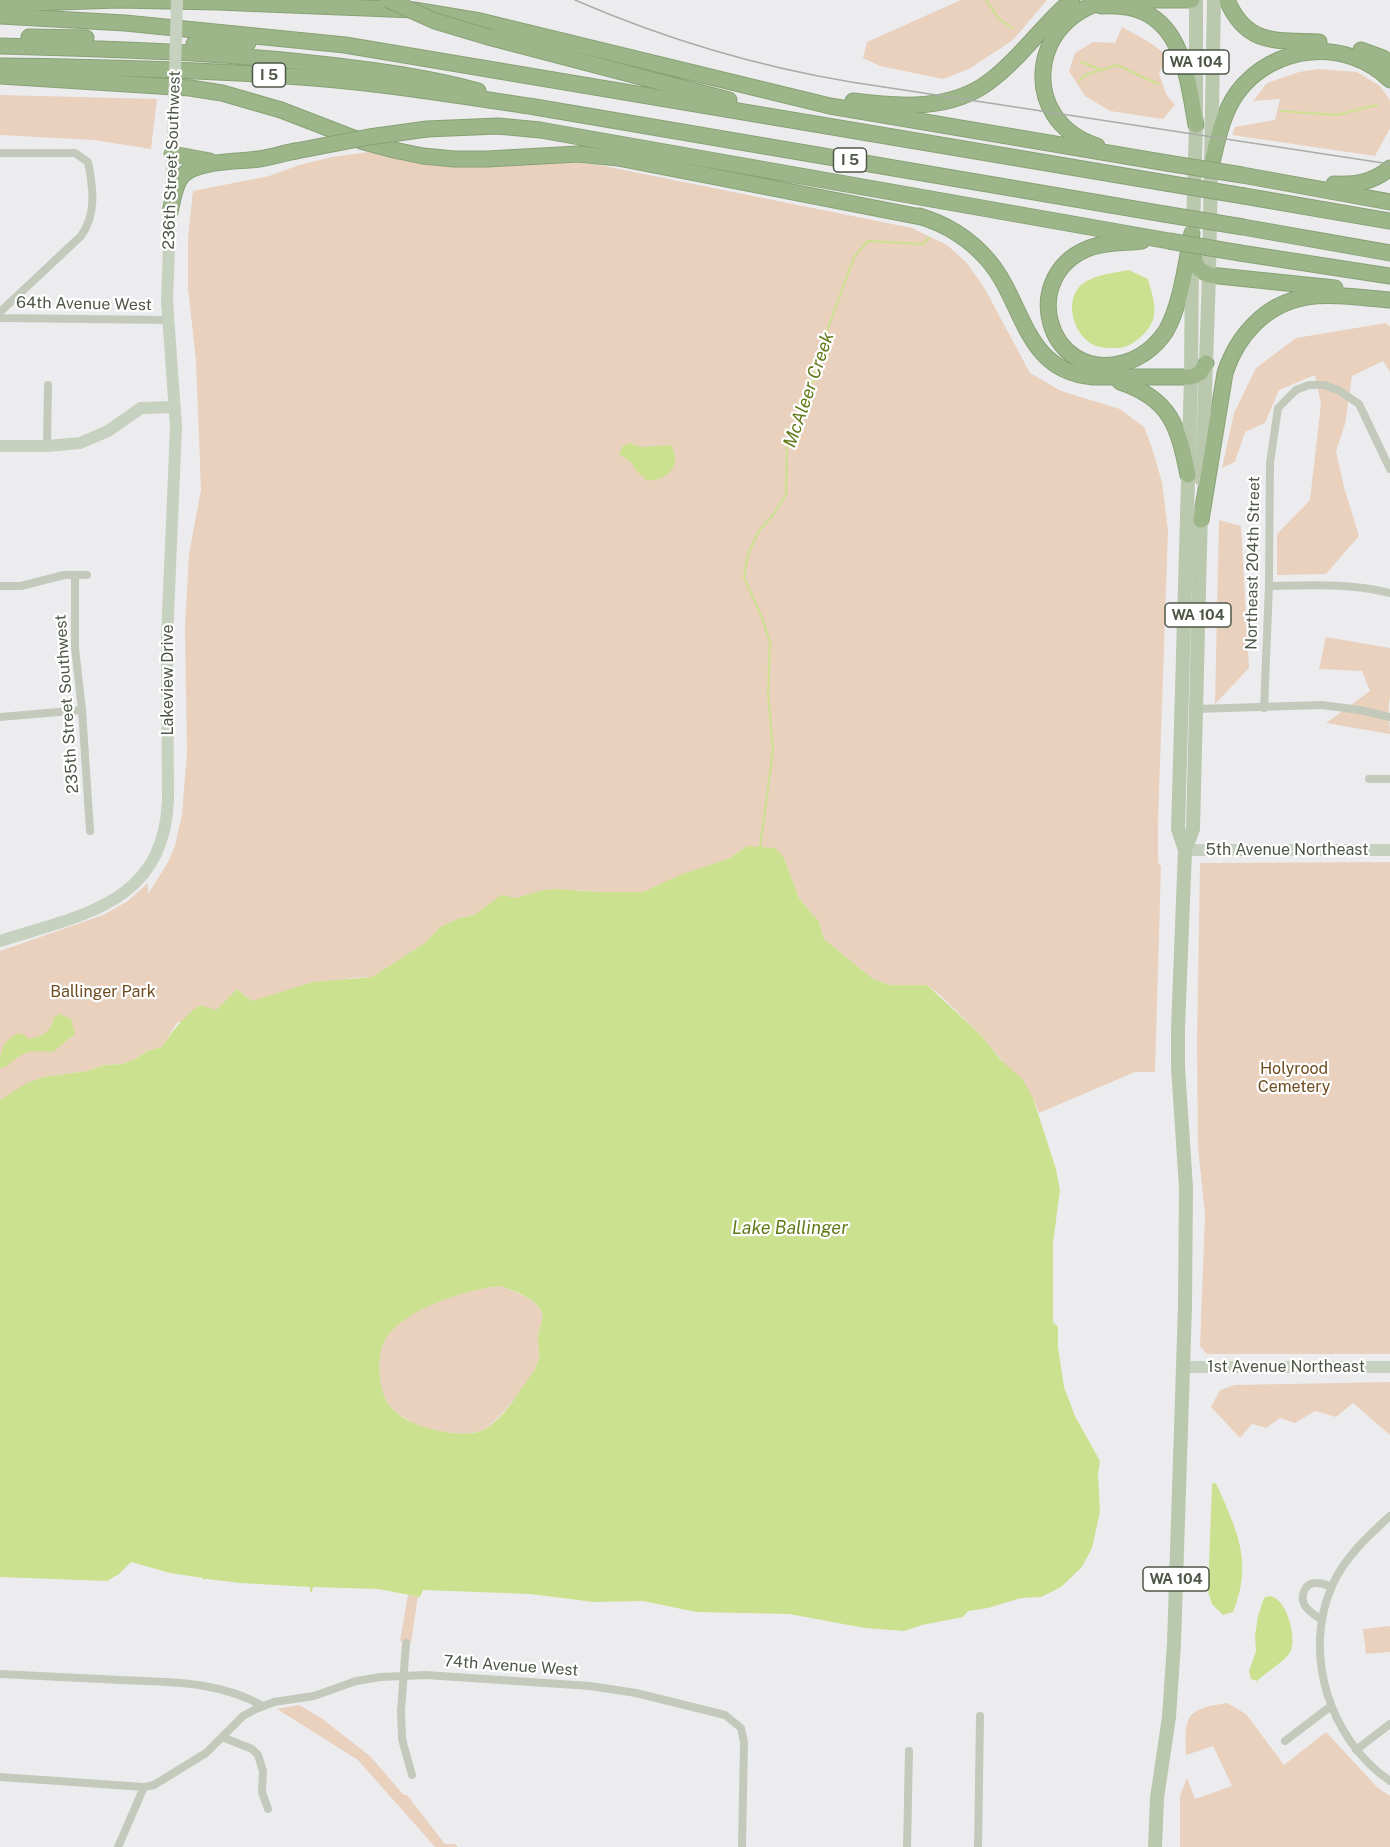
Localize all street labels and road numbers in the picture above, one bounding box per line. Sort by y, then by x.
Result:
road number: WA 104 [1163,50,1229,74]
road number: I 5 [252,63,286,87]
street label: 236th Street Southwest [159,70,185,250]
road number: I 5 [834,148,866,172]
street label: 64th Avenue West [16,293,152,315]
street label: Northeast 204th Street [1242,476,1264,650]
road number: WA 104 [1165,603,1231,627]
street label: 235th Street Southwest [51,614,83,794]
street label: Lakeview Drive [158,625,178,735]
street label: 5th Avenue Northeast [1206,840,1368,860]
street label: 1st Avenue Northeast [1207,1357,1365,1377]
road number: WA 104 [1143,1567,1209,1591]
street label: 74th Avenue West [443,1652,579,1680]

